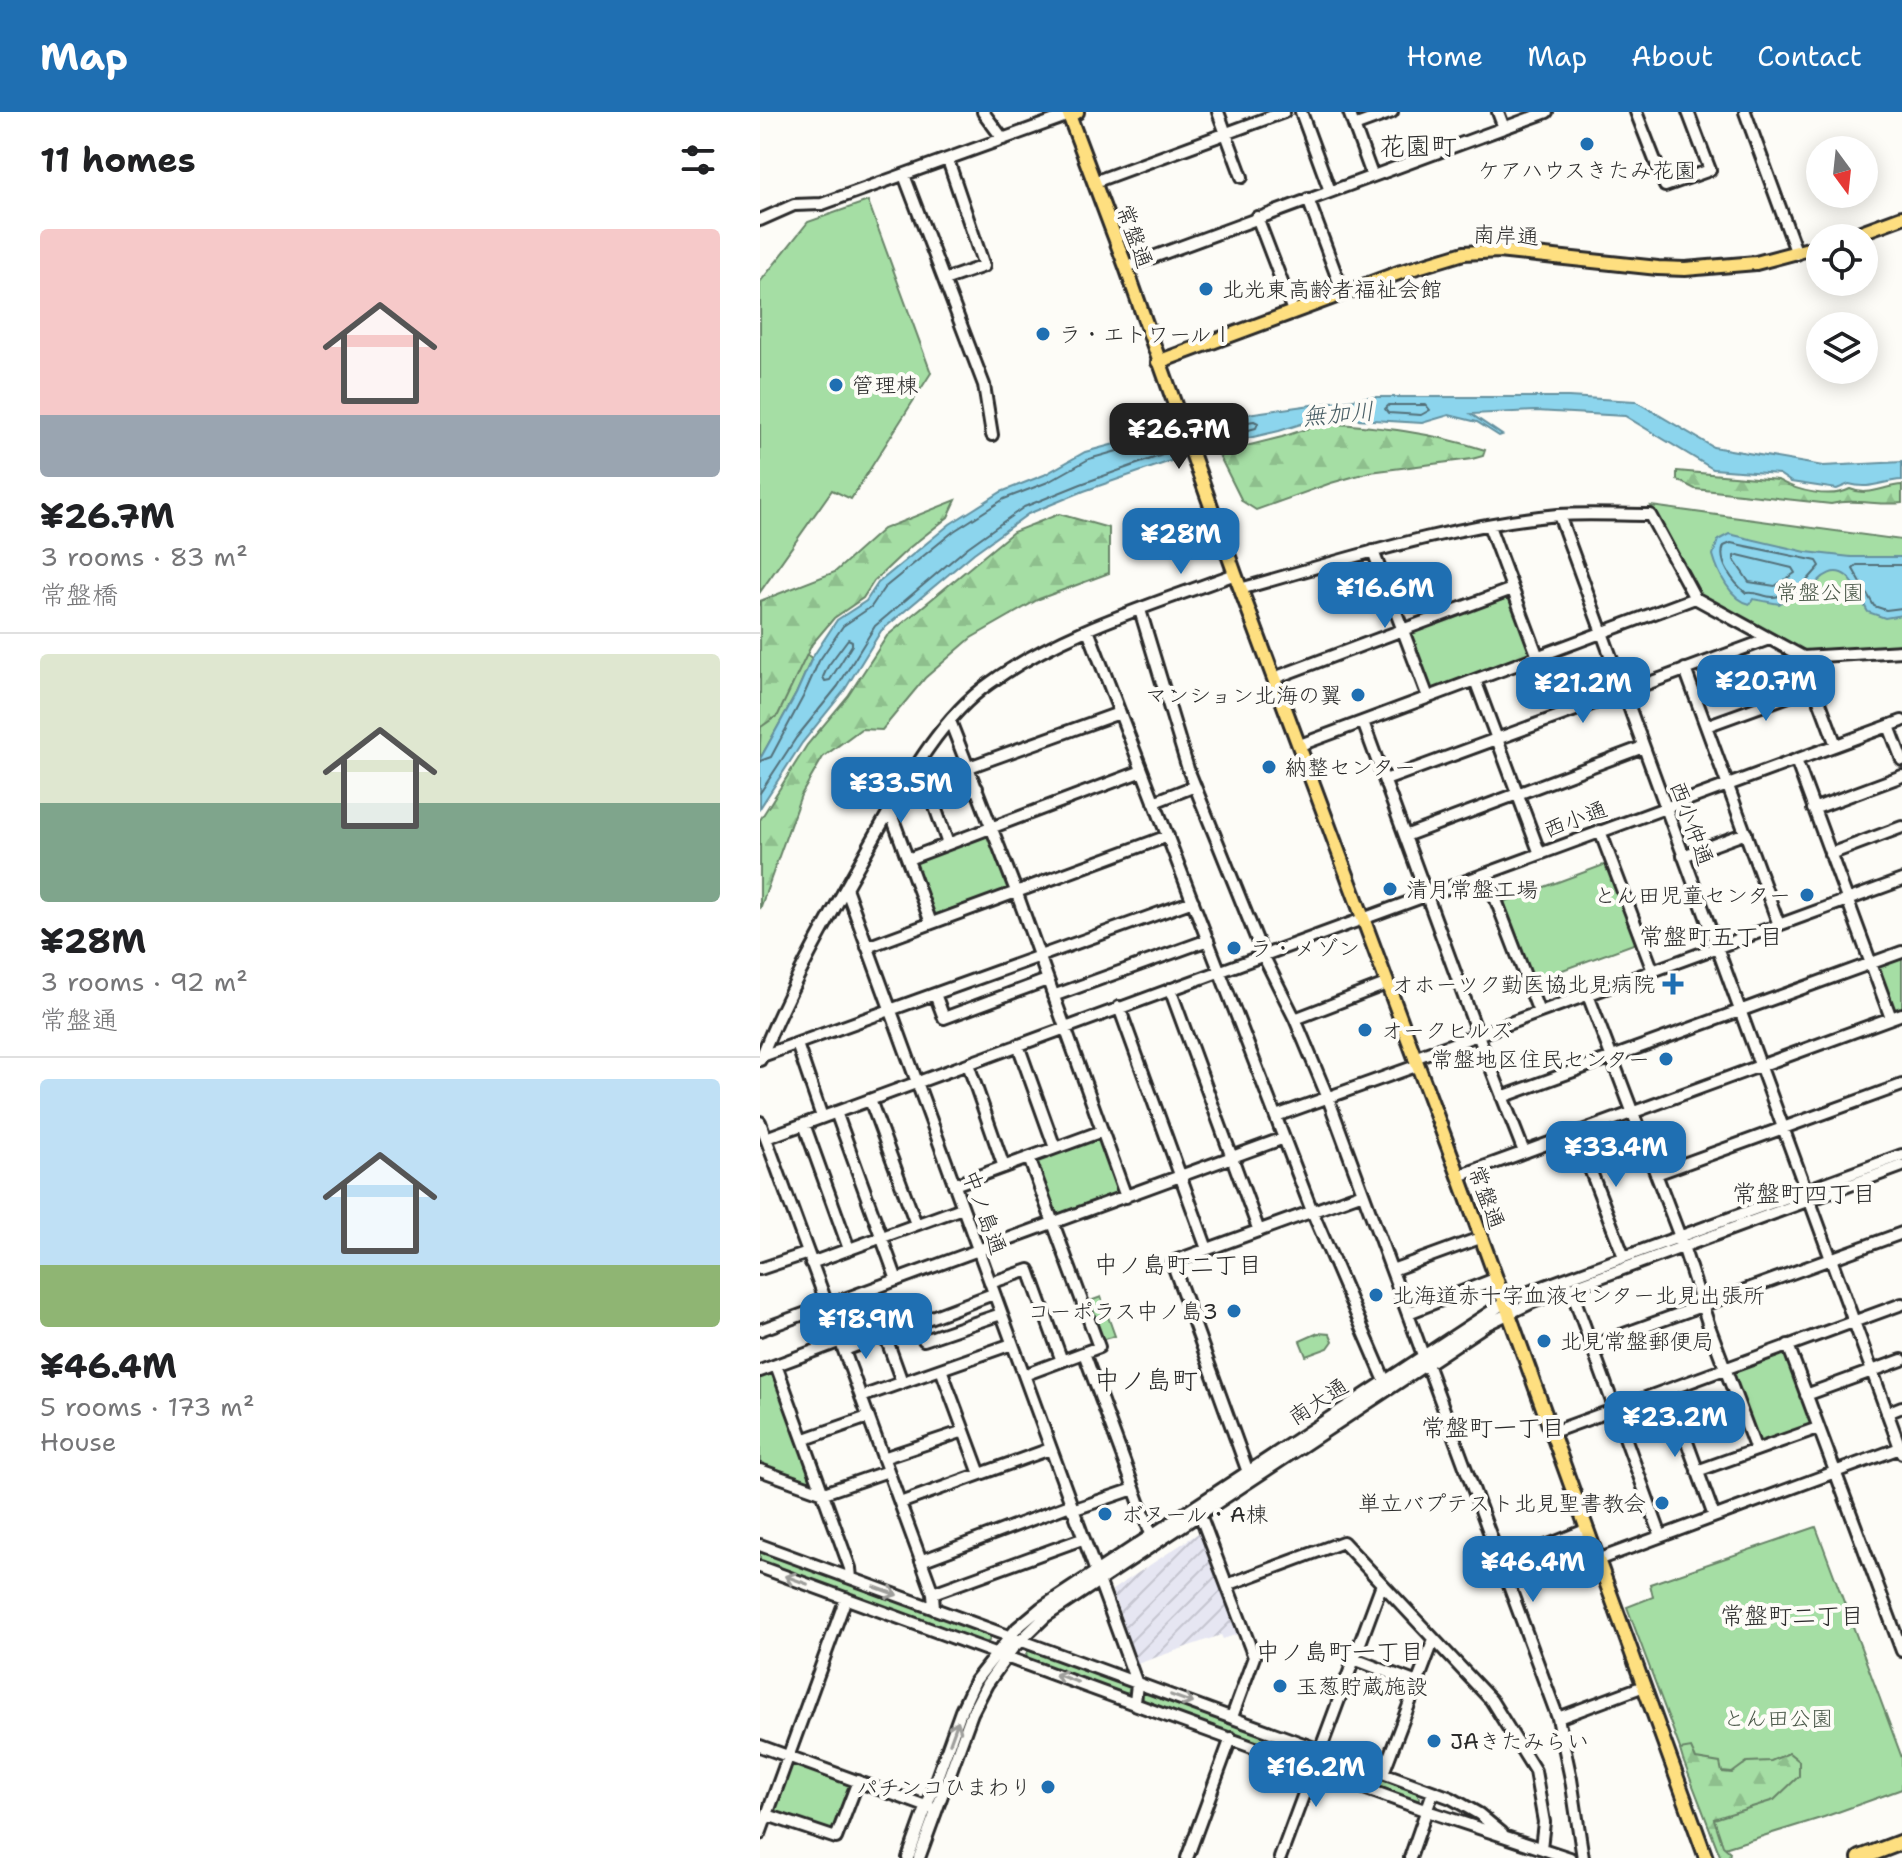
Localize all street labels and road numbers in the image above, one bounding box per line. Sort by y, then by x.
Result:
street label: 常盤通 [1110,200,1159,272]
street label: 南岸通 [1472,220,1539,251]
street label: 西小仲通 [1663,777,1720,869]
street label: 西小通 [1539,794,1611,845]
street label: 常盤通 [1462,1161,1511,1233]
street label: 中ノ島通 [956,1166,1013,1258]
street label: 南大通 [1283,1371,1354,1432]

